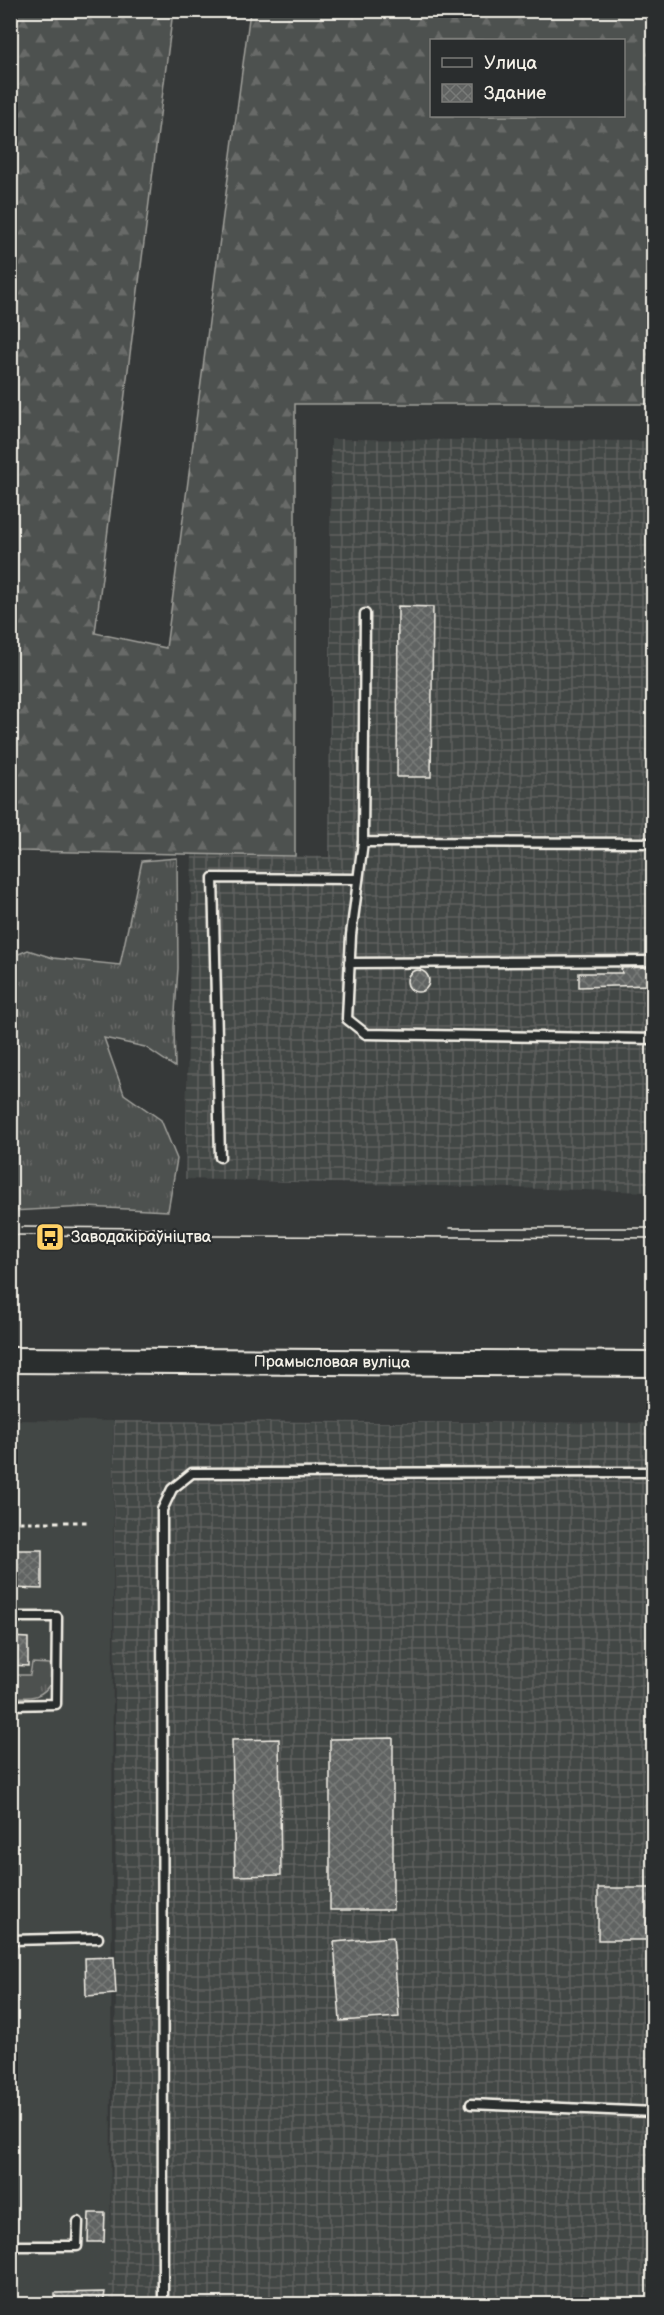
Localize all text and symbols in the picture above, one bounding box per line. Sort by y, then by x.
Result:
legend [430,39,625,117]
text: Улица [484,53,538,74]
text: Здание [484,83,546,104]
bus stop icon: Заводакіраўніцтва [34,1221,66,1253]
place label: Заводакіраўніцтва [71,1228,212,1247]
street label: Прамысловая вуліца [254,1352,411,1372]

